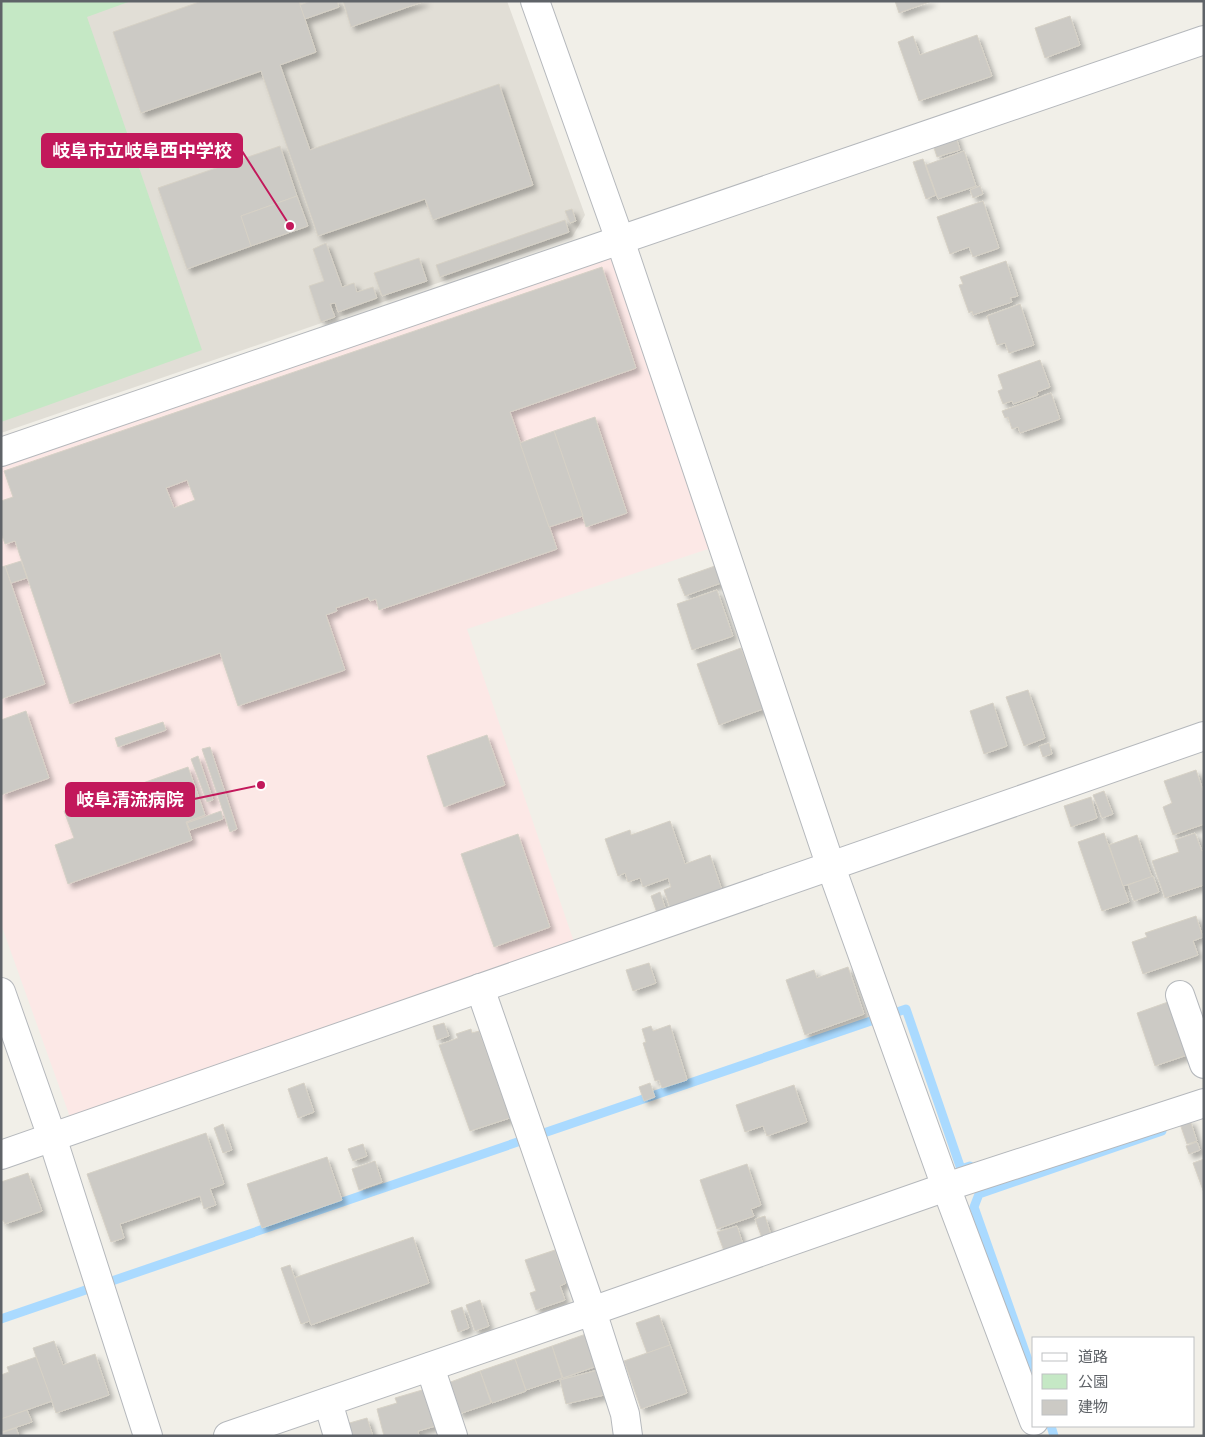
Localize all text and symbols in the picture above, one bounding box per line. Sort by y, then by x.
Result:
callout: 岐阜市立岐阜西中学校 [42,134,242,167]
text: 岐阜市立岐阜西中学校 [52,141,232,162]
callout: 岐阜清流病院 [66,783,194,816]
text: 岐阜清流病院 [76,790,184,811]
legend [1032,1337,1195,1427]
text: 道路 [1078,1348,1108,1367]
text: 公園 [1078,1373,1108,1392]
text: 建物 [1078,1398,1108,1417]

